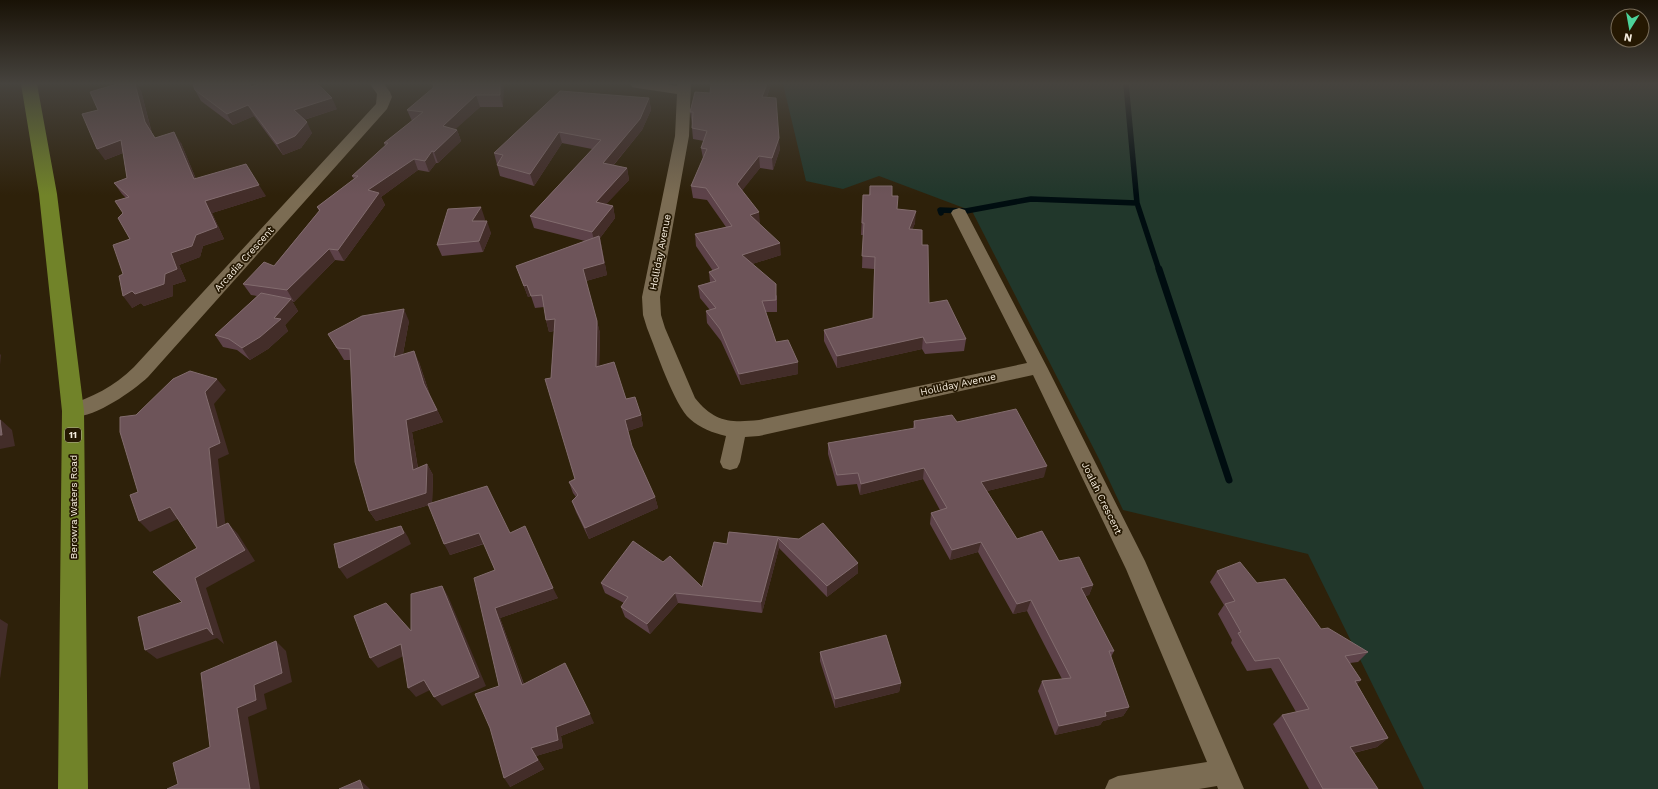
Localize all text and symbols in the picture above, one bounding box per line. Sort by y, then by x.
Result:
north arrow [1610,8,1650,48]
text: N [1623,30,1633,44]
street label: Holliday Avenue [647,213,673,291]
street label: Arcadia Crescent [212,224,276,294]
street label: Holliday Avenue [919,371,997,397]
road number: 11 [65,428,81,442]
street label: Berowra Waters Road [68,455,79,559]
street label: Joalah Crescent [1080,460,1125,537]

